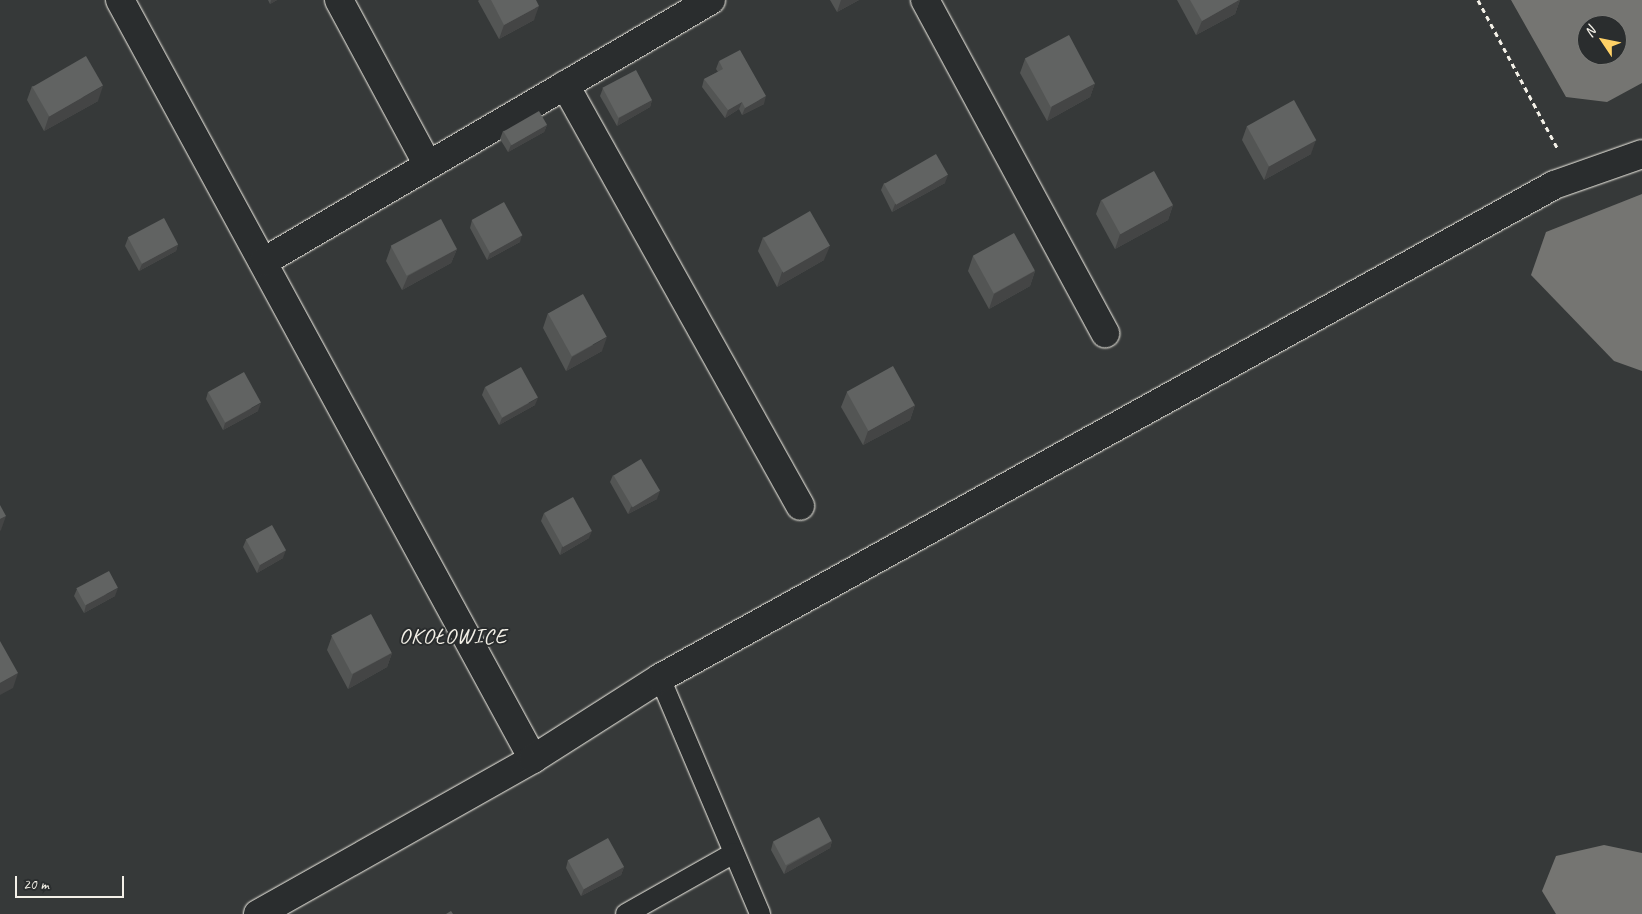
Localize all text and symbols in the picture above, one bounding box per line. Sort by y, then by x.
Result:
north arrow [1577,15,1627,65]
text: N [1581,24,1599,40]
district label: OKOŁOWICE [398,624,508,650]
scale bar [18,866,126,898]
text: 20 m [23,875,49,894]

